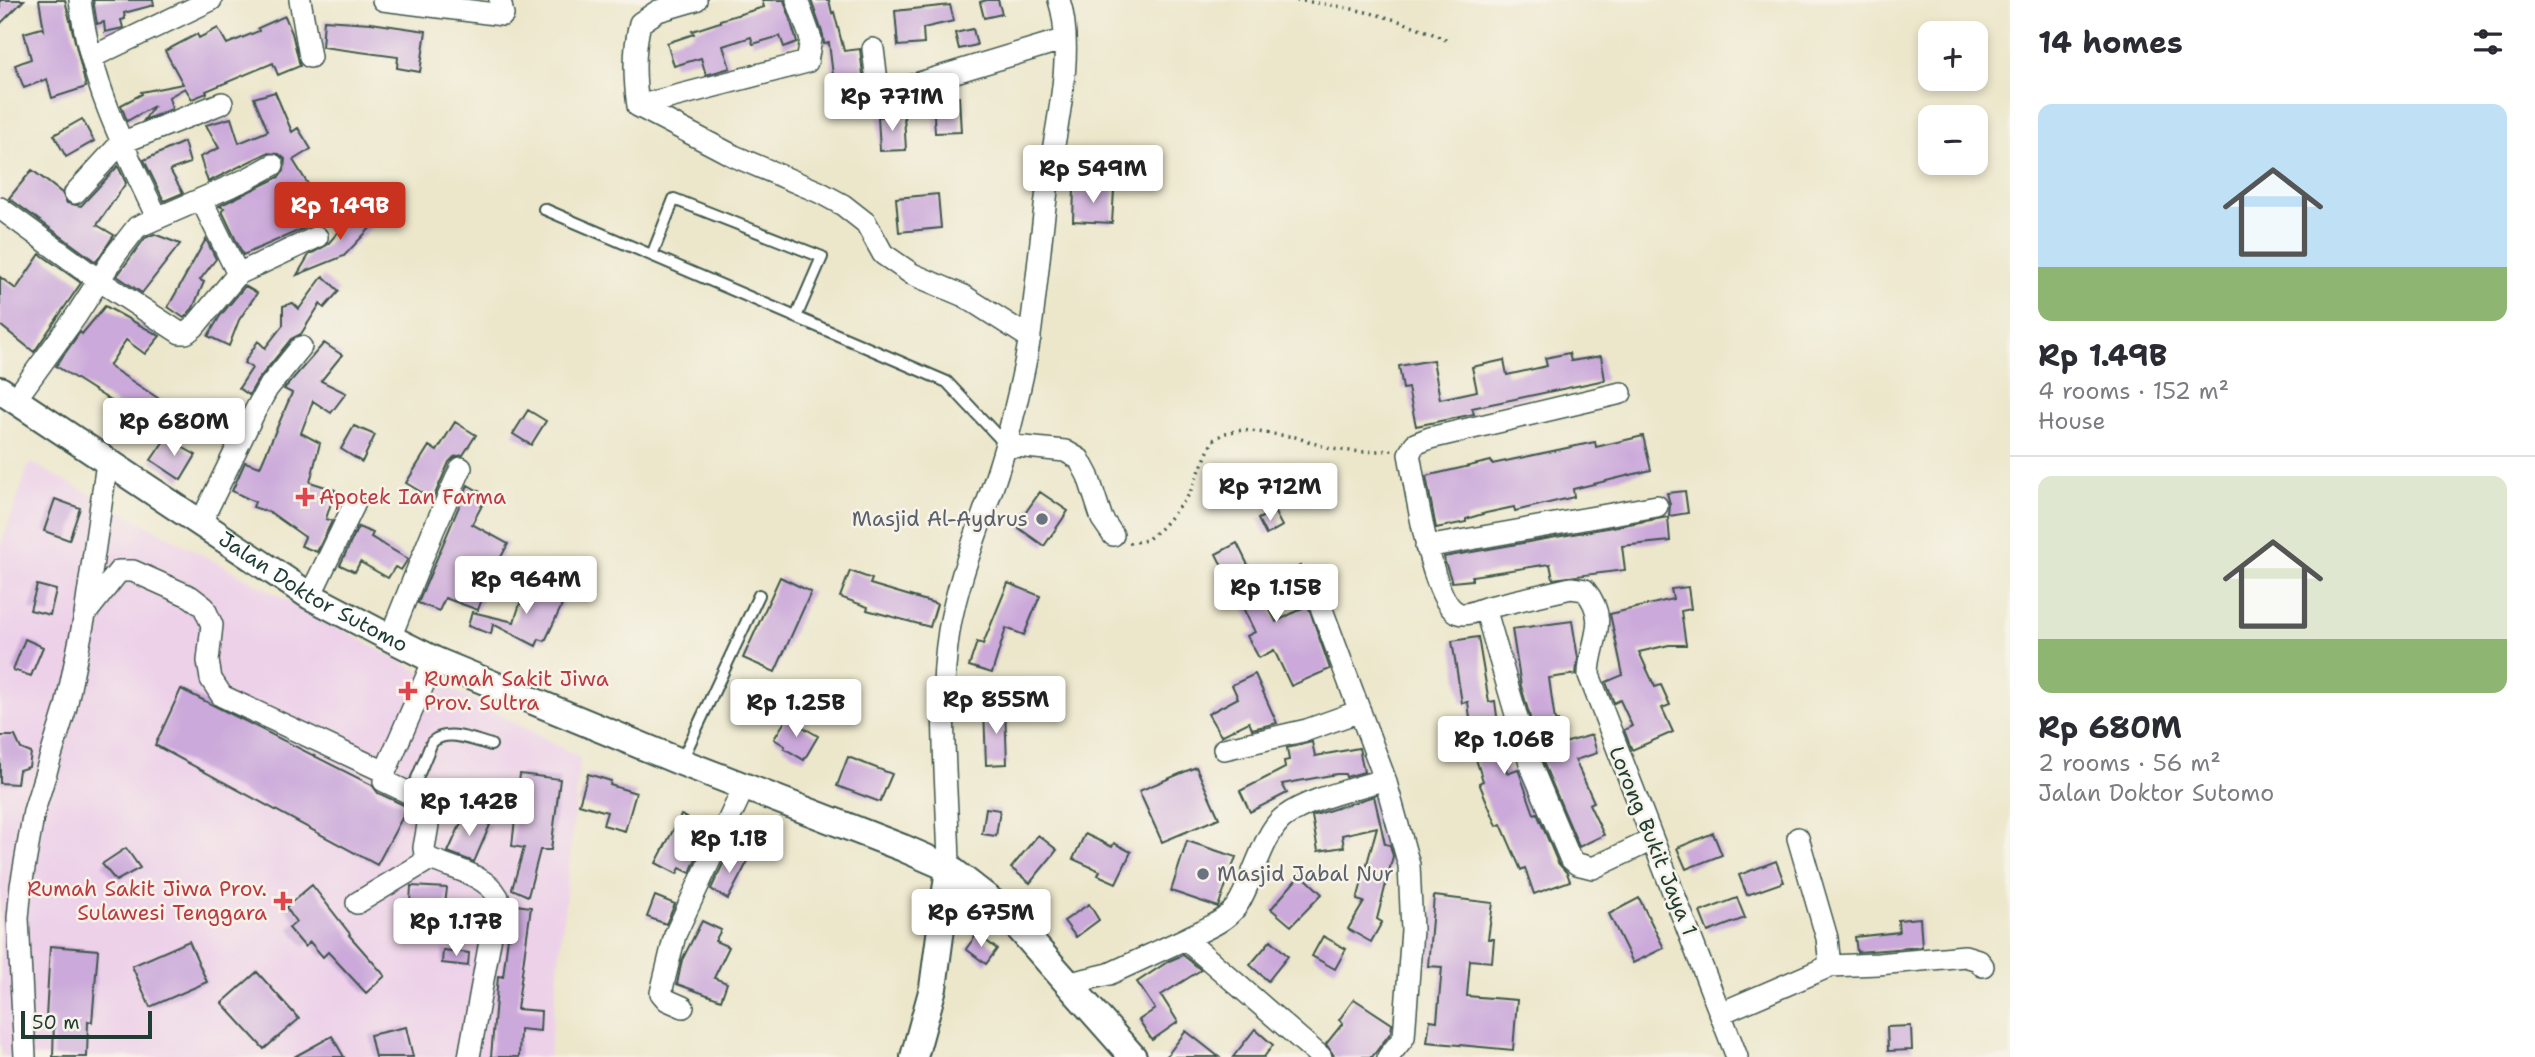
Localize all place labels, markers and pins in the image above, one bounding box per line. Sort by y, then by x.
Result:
pin: Rp 771M [827,74,957,133]
pin: Rp 549M [1028,146,1158,205]
pin: Rp 1.49B [268,182,412,242]
pin: Rp 680M [109,398,239,458]
pin: Rp 712M [1205,463,1335,523]
place label: Apotek Ian Farma [319,483,506,511]
marker: Apotek Ian Farma [297,489,313,505]
place label: Masjid Al-Aydrus [852,505,1028,533]
marker: Masjid Al-Aydrus [1034,511,1050,527]
pin: Rp 964M [461,556,591,616]
pin: Rp 1.15B [1204,564,1348,624]
place label: Rumah Sakit Jiwa Prov. Sultra [424,665,609,717]
pin: Rp 855M [931,676,1061,736]
pin: Rp 1.25B [724,680,868,739]
marker: Rumah Sakit Jiwa Prov. Sultra [398,681,418,701]
pin: Rp 1.06B [1432,716,1576,776]
pin: Rp 1.42B [397,778,541,838]
pin: Rp 1.1B [664,816,794,875]
place label: Masjid Jabal Nur [1217,860,1394,888]
marker: Masjid Jabal Nur [1195,866,1211,882]
place label: Rumah Sakit Jiwa Prov. Sulawesi Tenggara [27,875,267,927]
pin: Rp 675M [916,890,1046,949]
marker: Rumah Sakit Jiwa Prov. Sulawesi Tenggara [273,891,293,911]
pin: Rp 1.17B [384,898,528,958]

